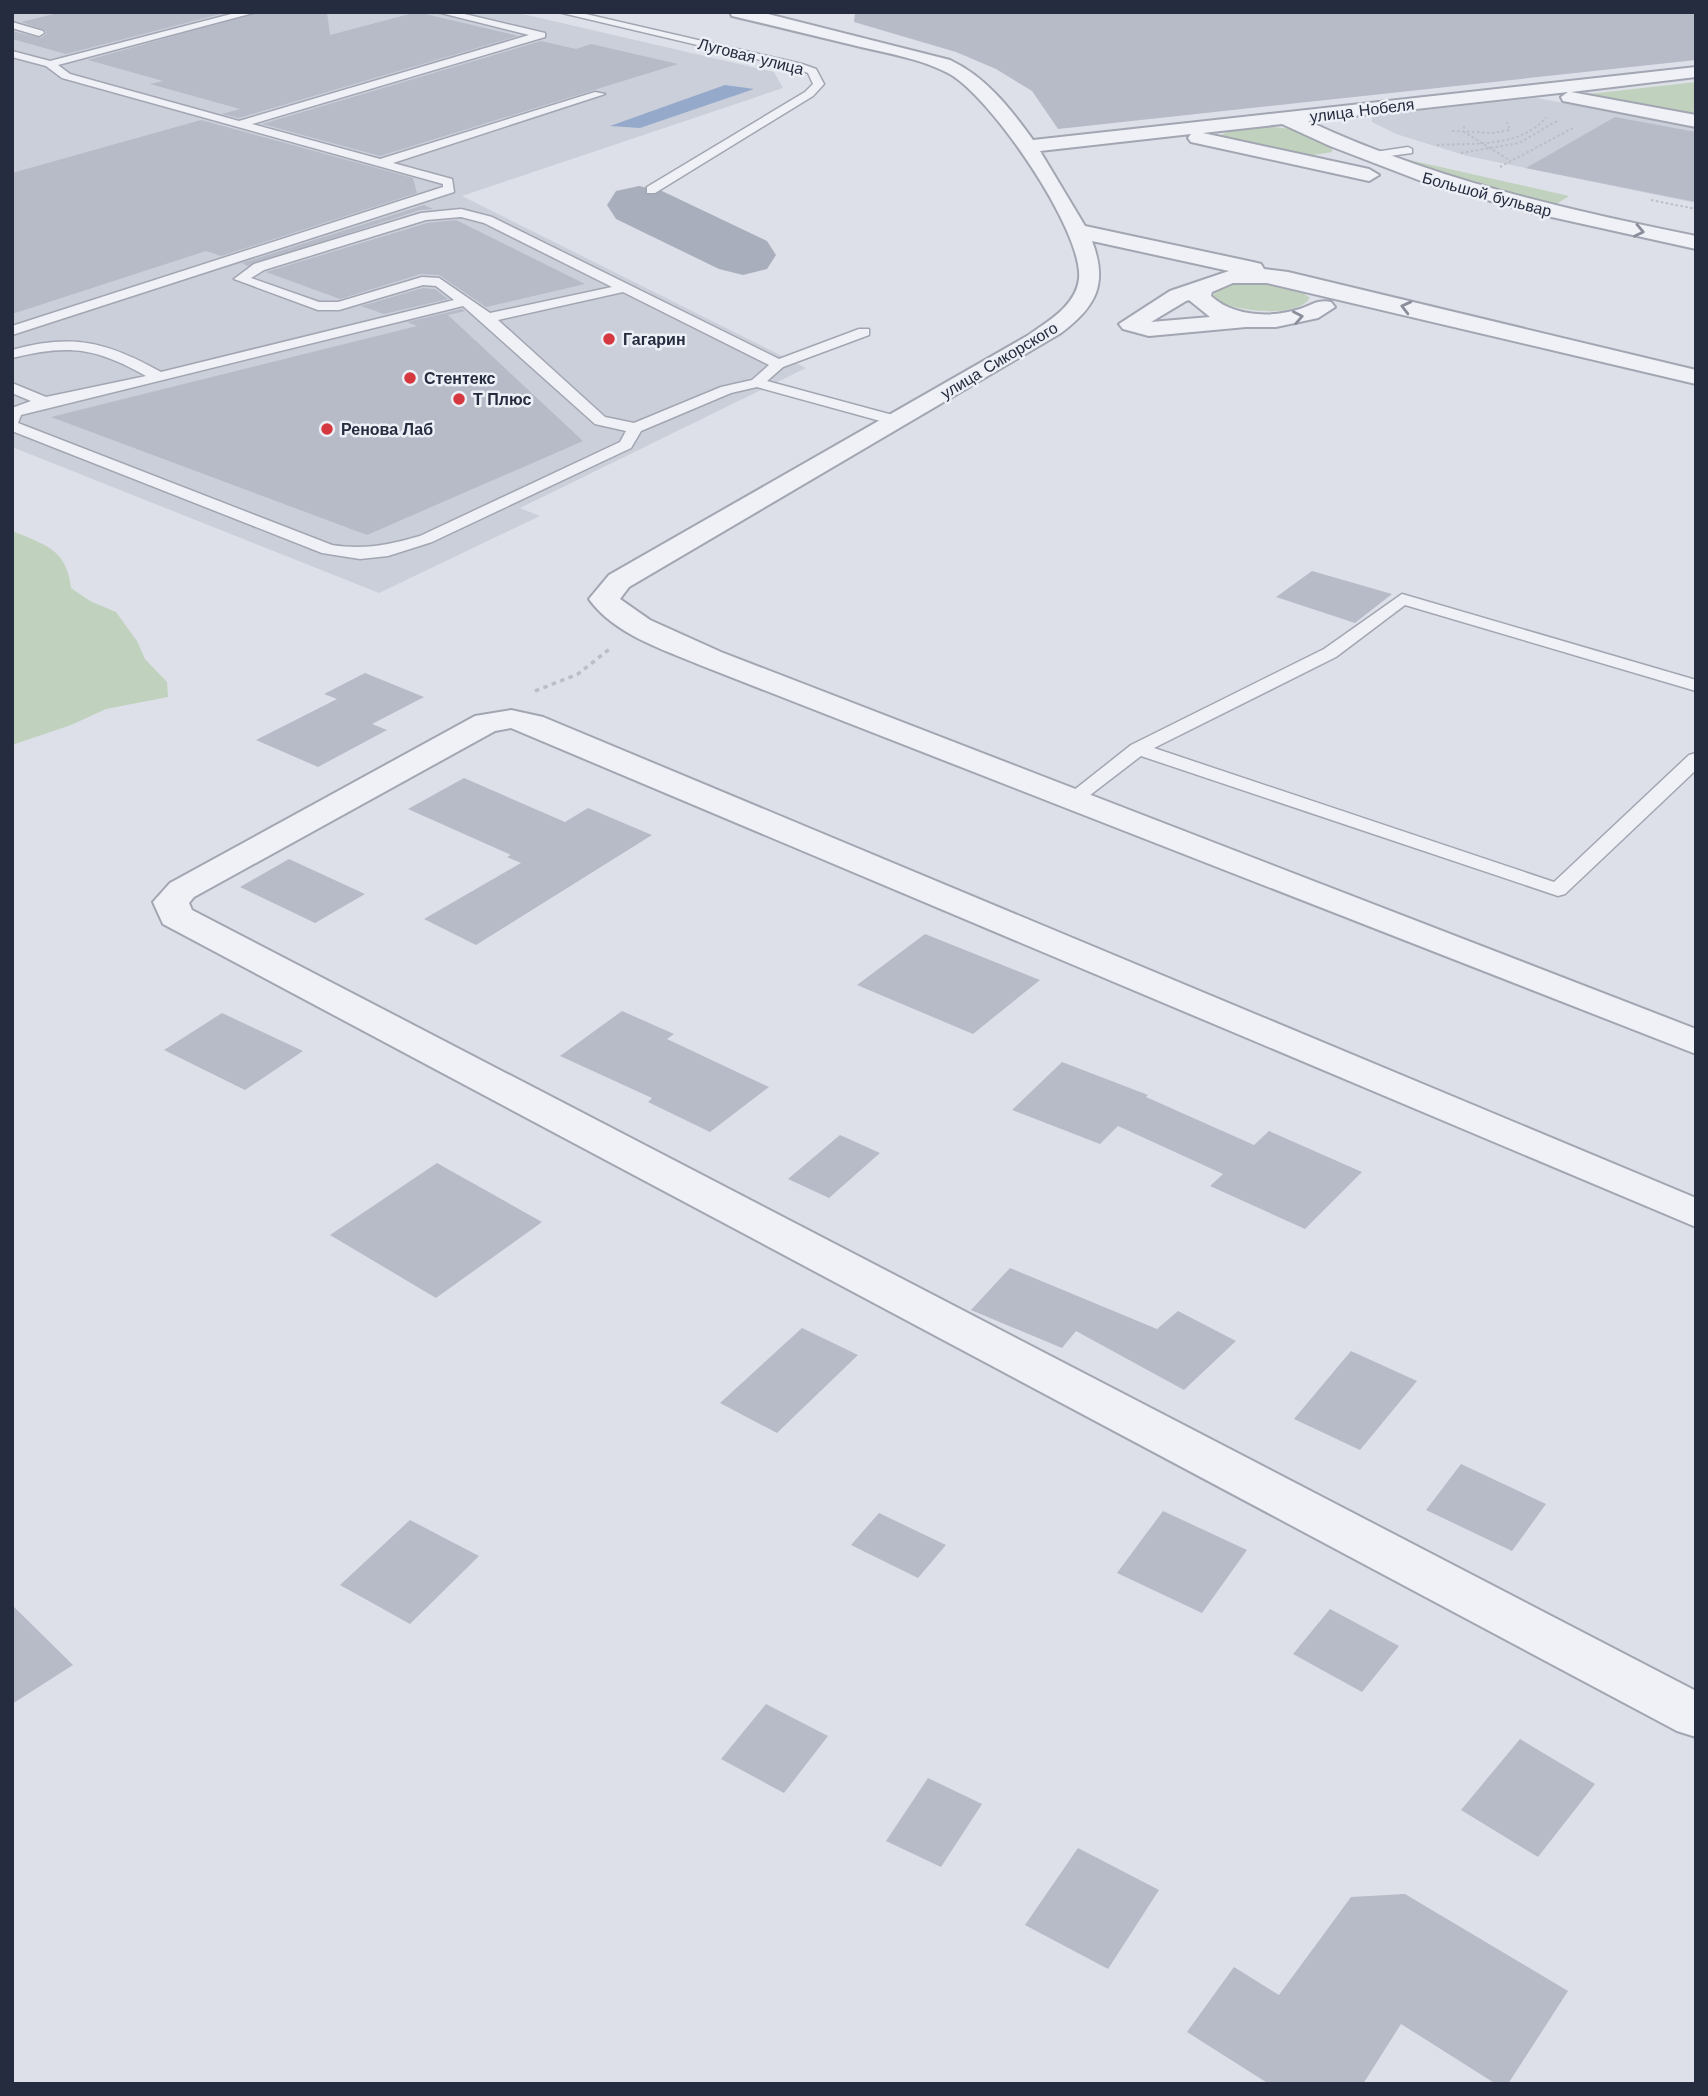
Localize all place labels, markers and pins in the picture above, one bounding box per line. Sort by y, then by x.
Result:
place label: Гагарин [623,330,686,349]
marker: Гагарин [601,331,617,347]
place label: Стентекс [424,369,495,388]
marker: Стентекс [402,370,418,386]
place label: Т Плюс [473,390,531,409]
marker: Т Плюс [451,391,467,407]
place label: Ренова Лаб [341,420,433,439]
marker: Ренова Лаб [319,421,335,437]

